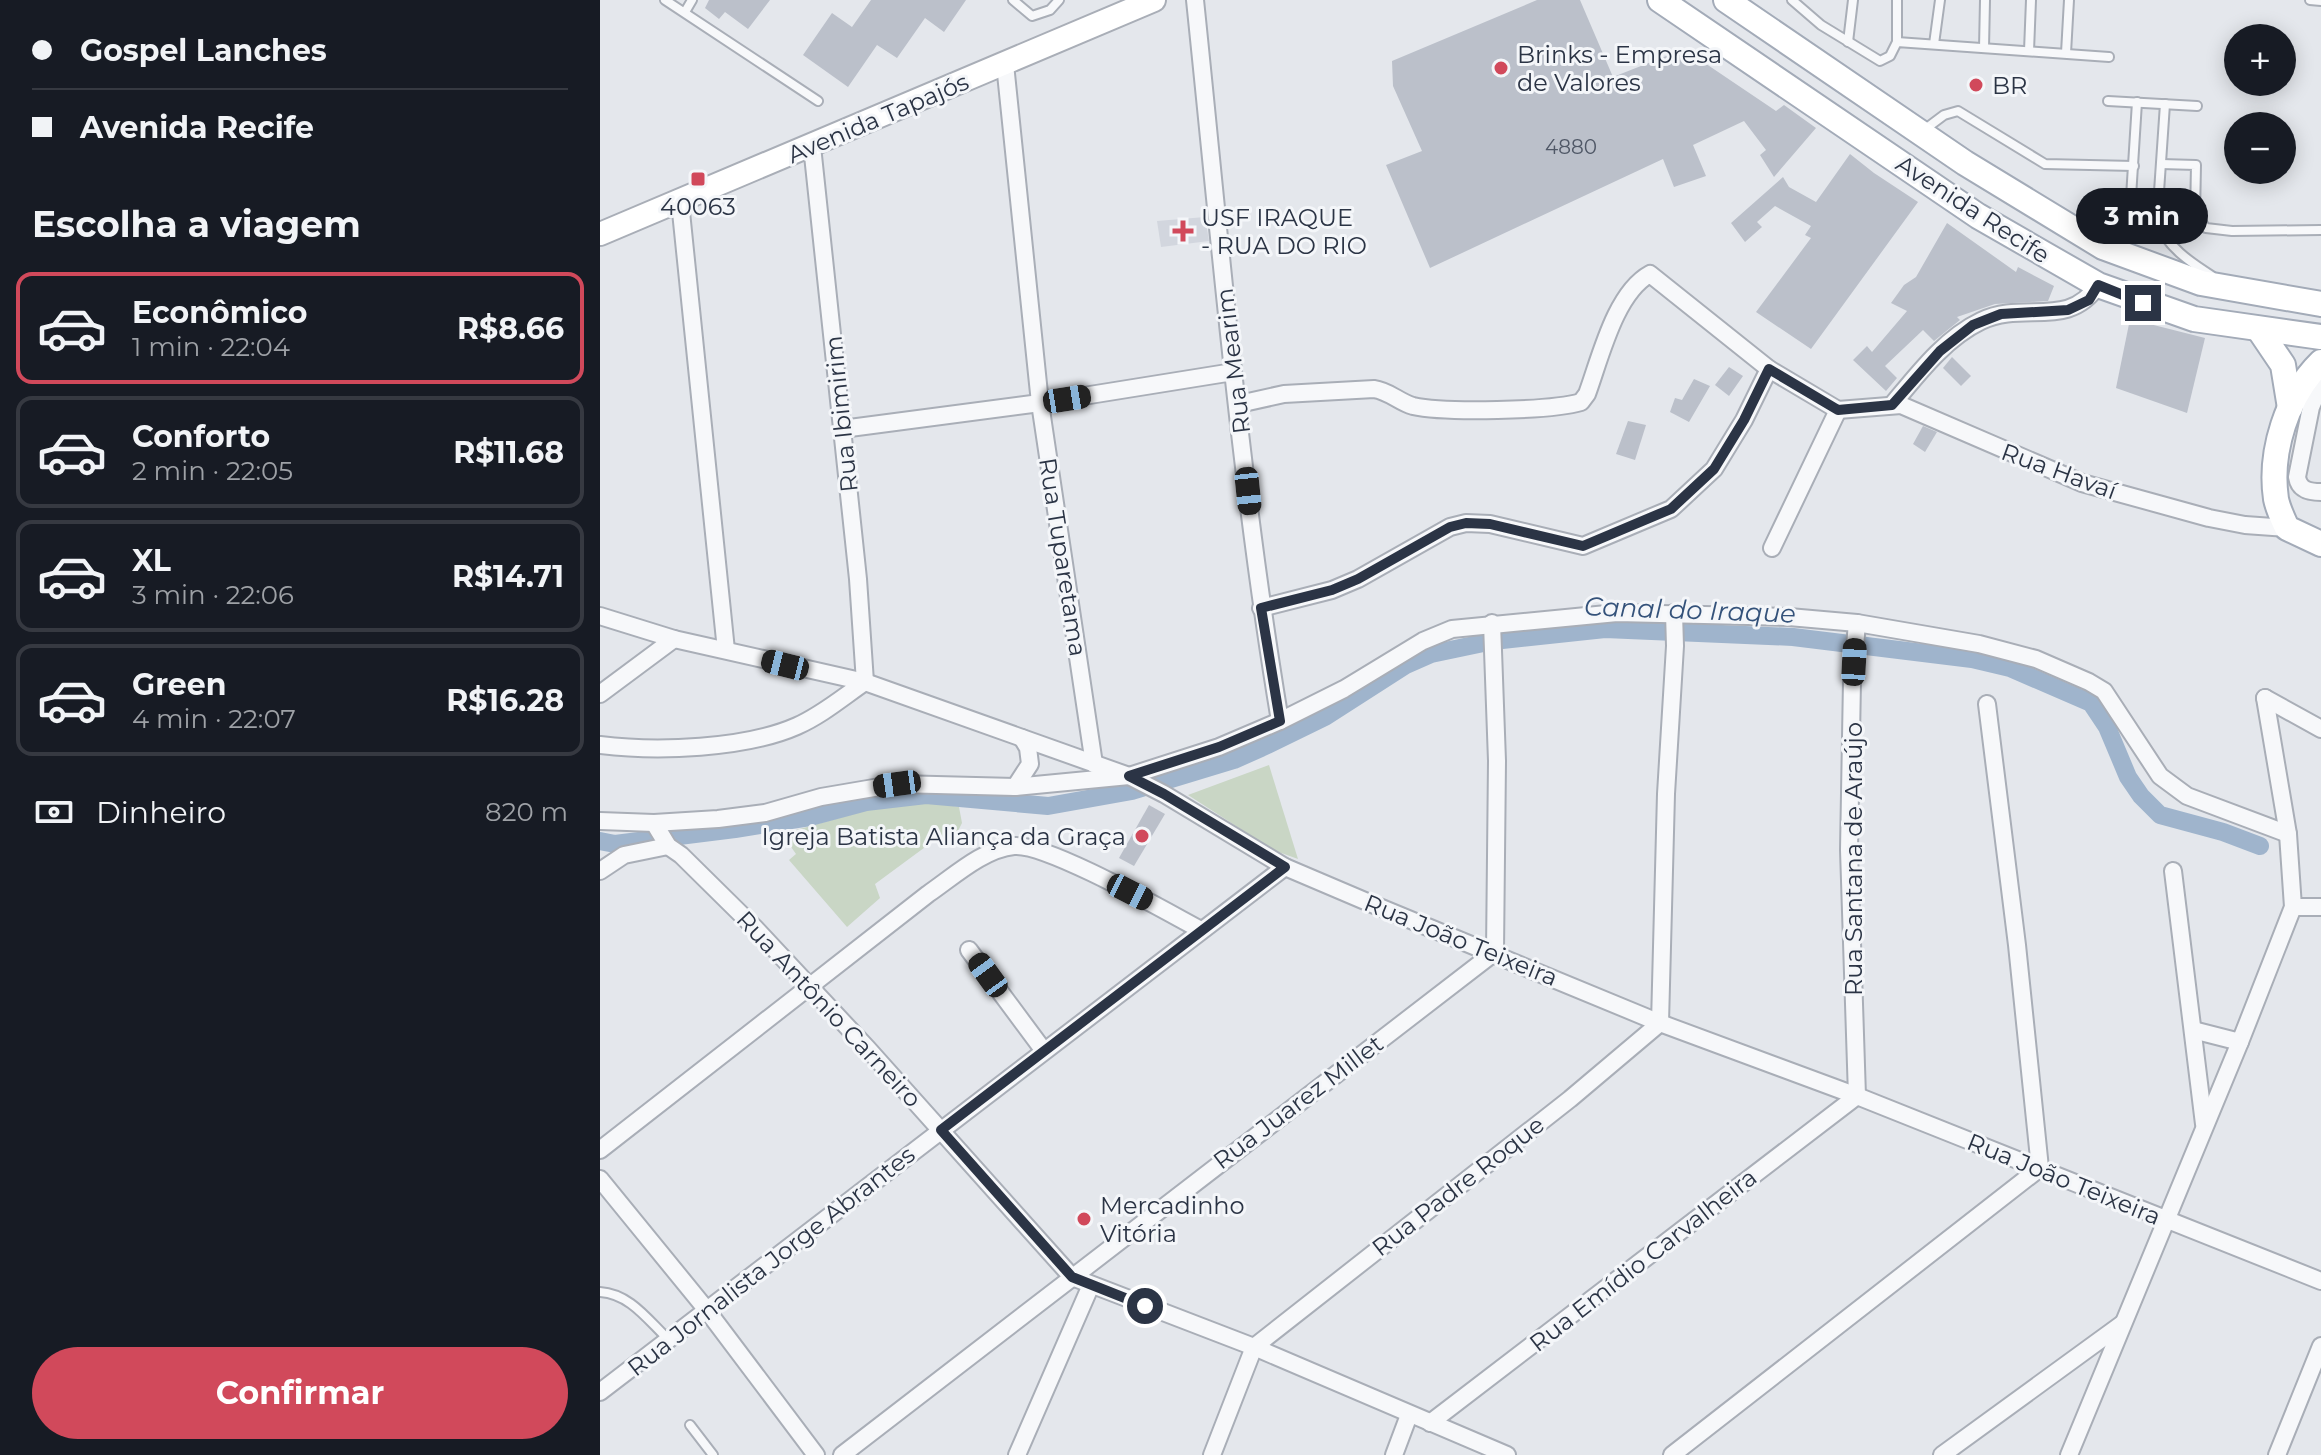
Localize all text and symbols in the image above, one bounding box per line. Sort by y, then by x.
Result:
map controls [2224,24,2296,184]
button: + [2224,24,2296,96]
text: Gospel Lanches [80,32,327,69]
place label: Brinks - Empresa de Valores [1517,40,1722,97]
marker: Brinks - Empresa de Valores [1492,59,1510,77]
street label: Avenida Tapajós [783,67,973,169]
place label: BR [1992,71,2027,100]
marker: BR [1967,76,1985,94]
text: Avenida Recife [80,109,314,146]
button: − [2224,112,2296,184]
house number: 4880 [1545,135,1597,159]
street label: Avenida Recife [1891,149,2055,269]
marker: 40063 [689,170,707,188]
callout: 3 min [2077,187,2209,243]
place label: 40063 [660,192,736,221]
text: 3 min [2104,200,2180,232]
text: Escolha a viagem [32,202,361,246]
place label: USF IRAQUE - RUA DO RIO [1201,203,1367,260]
marker: USF IRAQUE - RUA DO RIO [1172,220,1194,242]
route end [2125,285,2161,321]
street label: Rua Mearim [1210,287,1256,435]
icon: car [36,292,108,364]
text: Econômico [132,294,307,331]
text: R$8.66 [457,310,564,347]
text: 1 min · 22:04 [132,331,290,363]
street label: Rua Ibimirim [818,334,864,494]
car [1041,383,1093,415]
icon: car [36,416,108,488]
text: Conforto [132,418,270,455]
text: R$11.68 [453,434,564,471]
street label: Rua Havaí [1997,437,2122,506]
text: 2 min · 22:05 [132,455,293,487]
street label: Rua Tuparetama [1033,456,1093,658]
car [1234,466,1262,516]
icon: car [36,540,108,612]
text: XL [132,542,171,579]
text: R$14.71 [452,558,564,595]
text: 3 min · 22:06 [132,579,294,611]
water label: Canal do Iraque [1584,590,1796,630]
car [1841,637,1867,687]
car [759,648,811,682]
icon: car [36,664,108,736]
text: Green [132,666,226,703]
text: R$16.28 [446,682,564,719]
text: 4 min · 22:07 [132,703,296,735]
street label: Rua Santana de Araújo [1839,722,1868,996]
car [872,769,922,799]
icon: cash [32,790,76,834]
text: Dinheiro [96,794,226,831]
text: 820 m [485,796,568,828]
place label: Igreja Batista Aliança da Graça [762,822,1126,851]
marker: Igreja Batista Aliança da Graça [1133,827,1151,845]
car [1103,870,1157,914]
street label: Rua João Teixeira [1360,888,1562,992]
street label: Rua Antônio Carneiro [731,905,927,1113]
car [964,949,1012,1001]
street label: Rua Juarez Millet [1207,1029,1389,1175]
street label: Rua Padre Roque [1366,1110,1550,1262]
street label: Rua João Teixeira [1963,1127,2165,1231]
street label: Rua Jornalista Jorge Abrantes [621,1140,921,1382]
street label: Rua Emídio Carvalheira [1524,1162,1762,1358]
place label: Mercadinho Vitória [1100,1191,1245,1248]
marker: Mercadinho Vitória [1075,1210,1093,1228]
route start [1127,1288,1163,1324]
button: Confirmar [32,1347,568,1439]

